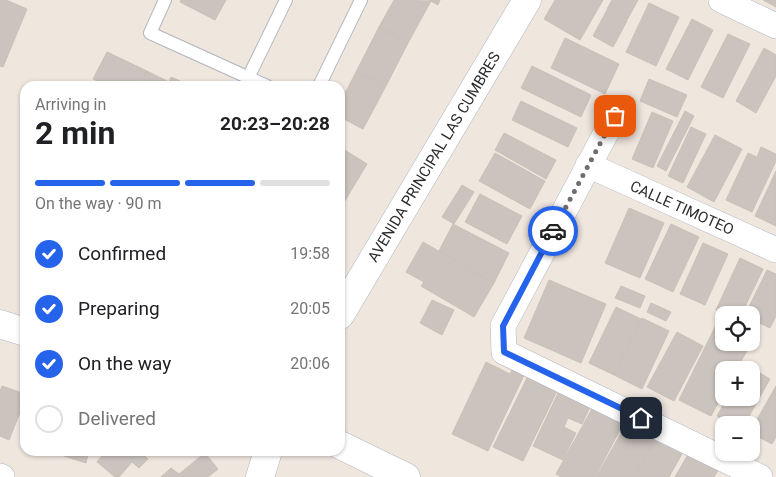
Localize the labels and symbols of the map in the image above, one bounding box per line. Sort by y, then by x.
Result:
street label: AVENIDA PRINCIPAL LAS CUMBRES [364,49,504,265]
pin [594,95,636,137]
street label: CALLE TIMOTEO [627,177,737,239]
courier [528,206,578,256]
pin [620,397,662,439]

